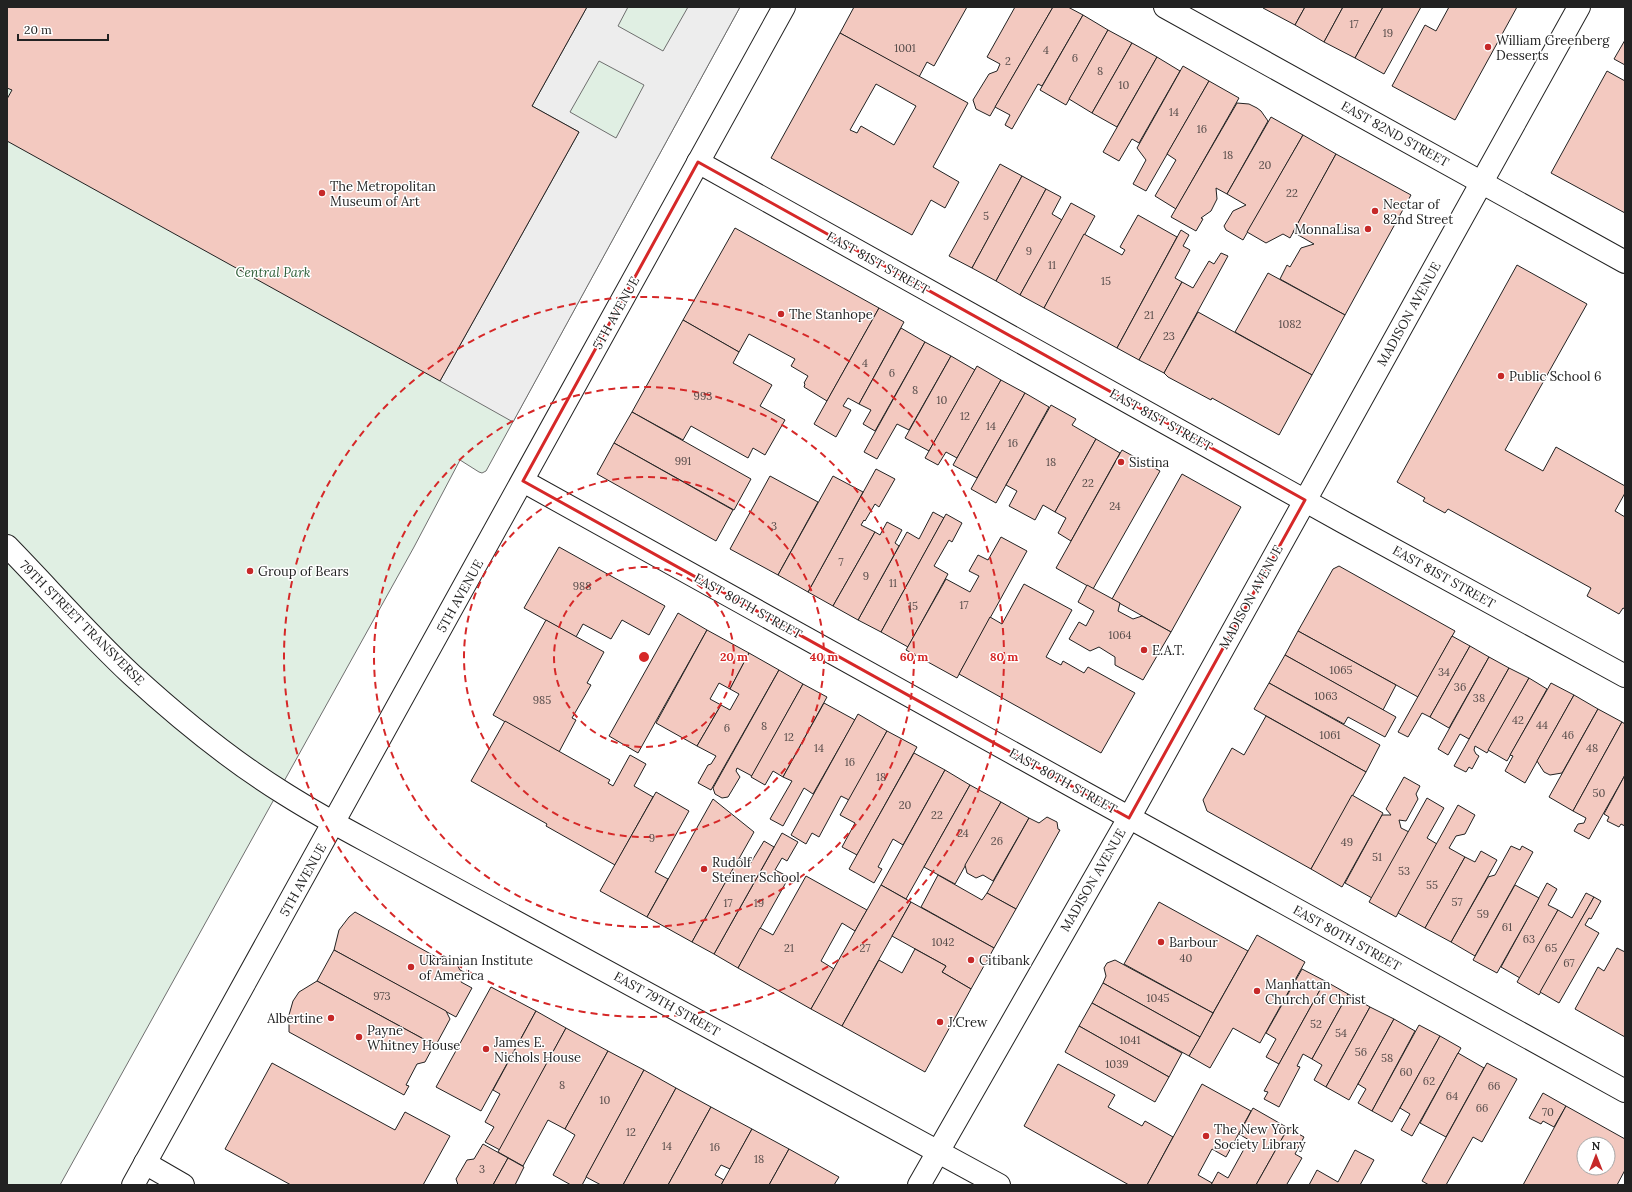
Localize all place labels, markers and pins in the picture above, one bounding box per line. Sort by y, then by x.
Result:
place label: William Greenberg Desserts [1496,32,1610,64]
marker: William Greenberg Desserts [1483,42,1493,52]
place label: The Metropolitan Museum of Art [330,178,436,210]
marker: The Metropolitan Museum of Art [317,188,327,198]
place label: Nectar of 82nd Street [1383,196,1453,228]
marker: Nectar of 82nd Street [1370,206,1380,216]
place label: MonnaLisa [1294,221,1360,238]
marker: MonnaLisa [1363,224,1373,234]
place label: The Stanhope [789,306,873,323]
marker: The Stanhope [776,309,786,319]
place label: Public School 6 [1509,368,1601,385]
marker: Public School 6 [1496,371,1506,381]
place label: Sistina [1129,454,1170,471]
marker: Sistina [1116,457,1126,467]
place label: Group of Bears [258,563,349,580]
marker: Group of Bears [245,566,255,576]
place label: E.A.T. [1152,642,1185,659]
marker: E.A.T. [1139,645,1149,655]
centre of rings [637,650,651,664]
place label: Rudolf Steiner School [712,854,800,886]
marker: Rudolf Steiner School [699,864,709,874]
place label: Barbour [1169,934,1218,951]
marker: Barbour [1156,937,1166,947]
place label: Ukrainian Institute of America [419,952,533,984]
place label: Citibank [979,952,1030,969]
marker: Citibank [966,955,976,965]
marker: Ukrainian Institute of America [406,962,416,972]
place label: Manhattan Church of Christ [1265,976,1366,1008]
marker: Manhattan Church of Christ [1252,986,1262,996]
place label: Albertine [266,1010,323,1027]
marker: Albertine [326,1013,336,1023]
place label: J.Crew [947,1014,988,1031]
marker: J.Crew [935,1017,945,1027]
place label: Payne Whitney House [367,1022,460,1054]
marker: Payne Whitney House [354,1032,364,1042]
place label: James E. Nichols House [493,1034,581,1066]
marker: James E. Nichols House [481,1044,491,1054]
place label: The New York Society Library [1214,1121,1306,1153]
marker: The New York Society Library [1201,1131,1211,1141]

